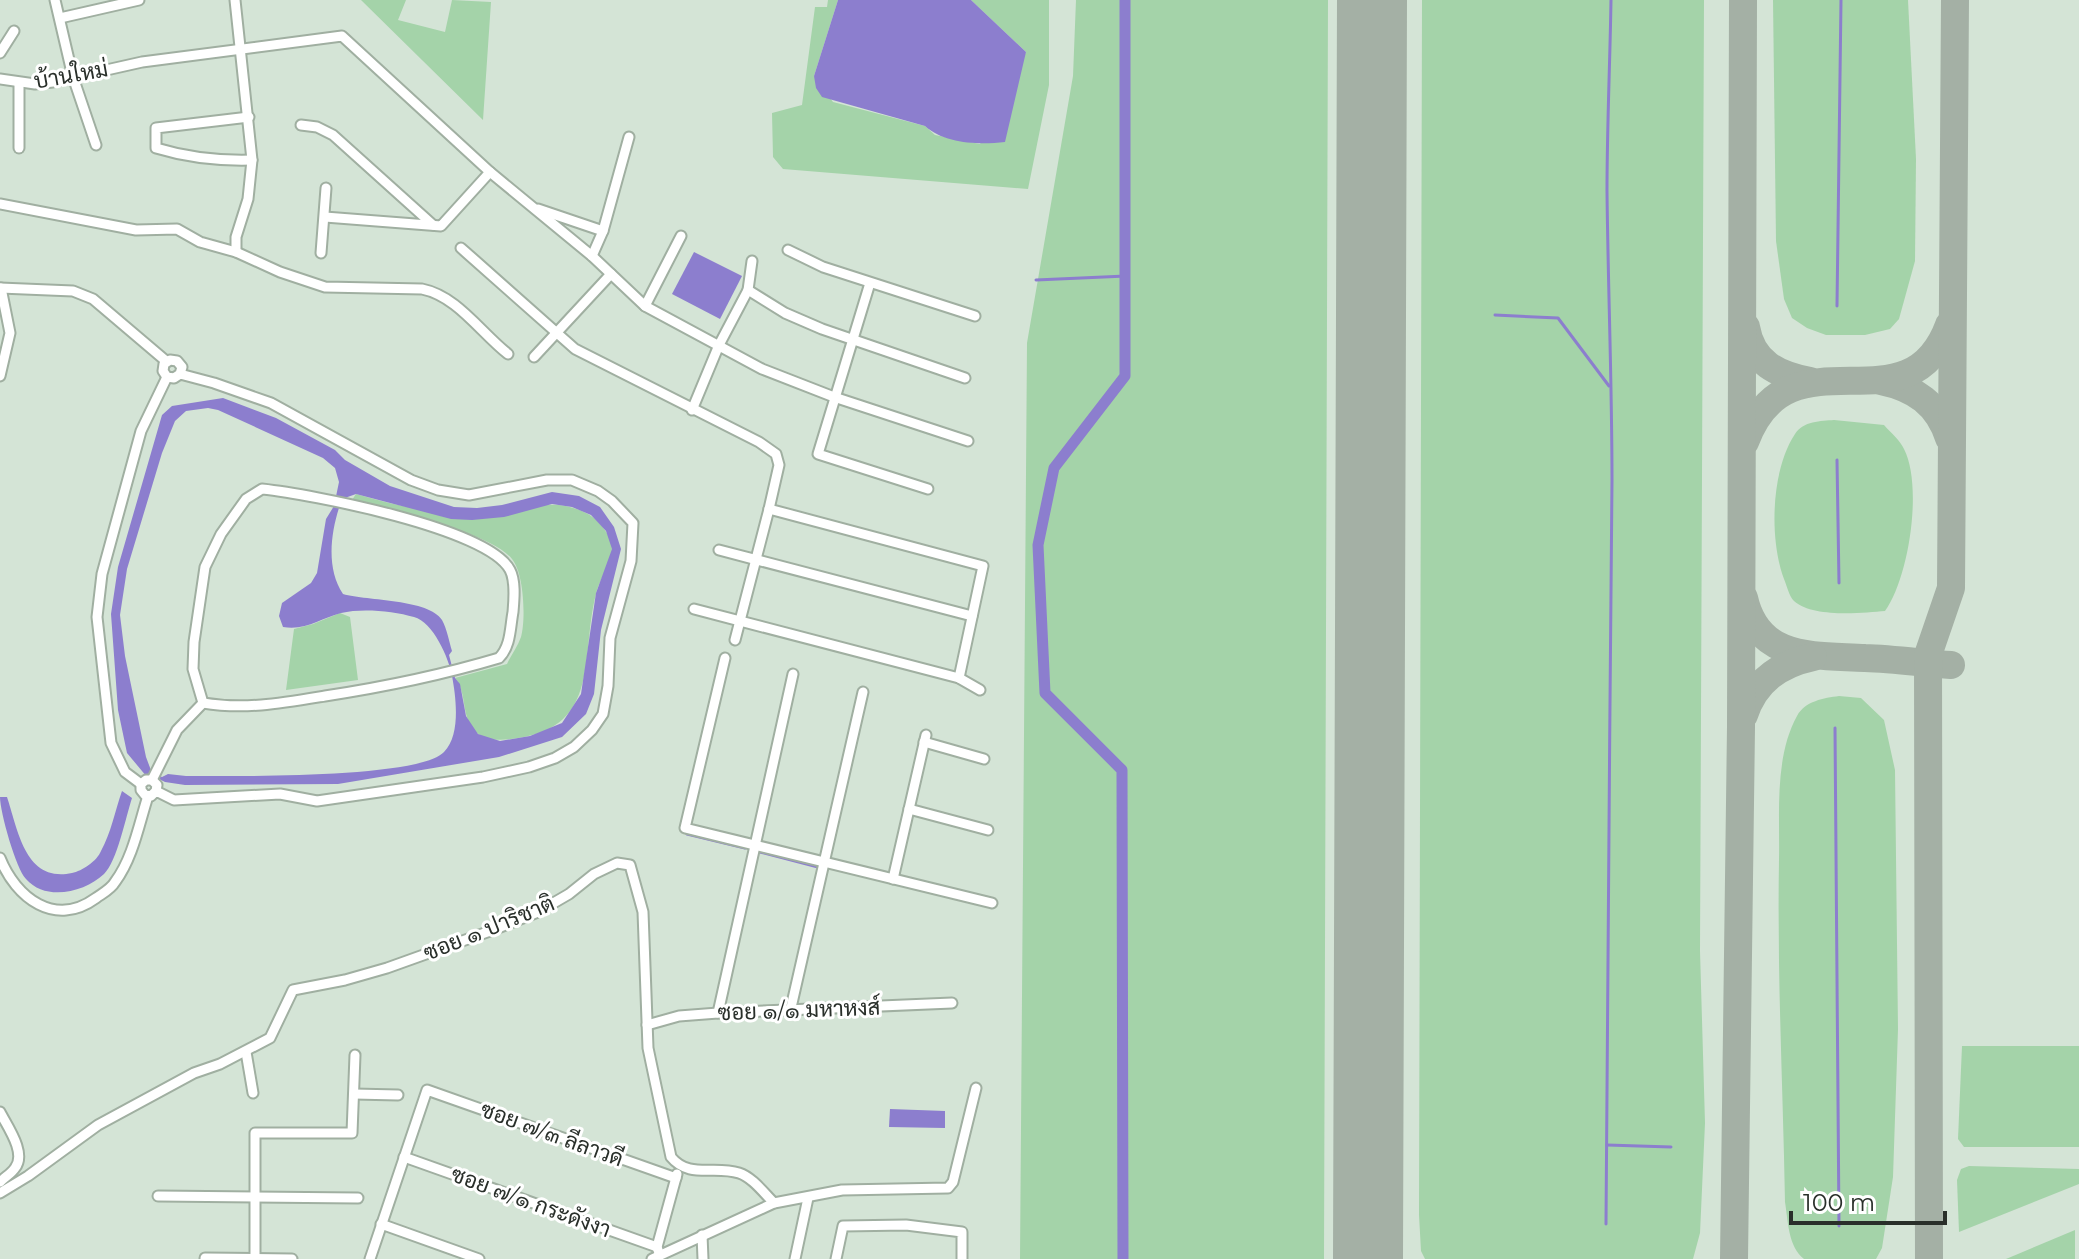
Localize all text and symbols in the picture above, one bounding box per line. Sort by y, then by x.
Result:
street label: บ้านใหม่ [32,54,110,95]
street label: ซอย ๑ ปาริชาติ [420,890,558,966]
street label: ซอย ๑/๑ มหาหงส์ [717,993,881,1026]
street label: ซอย ๗/๓ ลีลาวดี [477,1096,627,1172]
street label: ซอย ๗/๑ กระดังงา [447,1161,615,1243]
scale bar [1791,1175,1945,1225]
text: 100 m [1803,1188,1875,1217]

